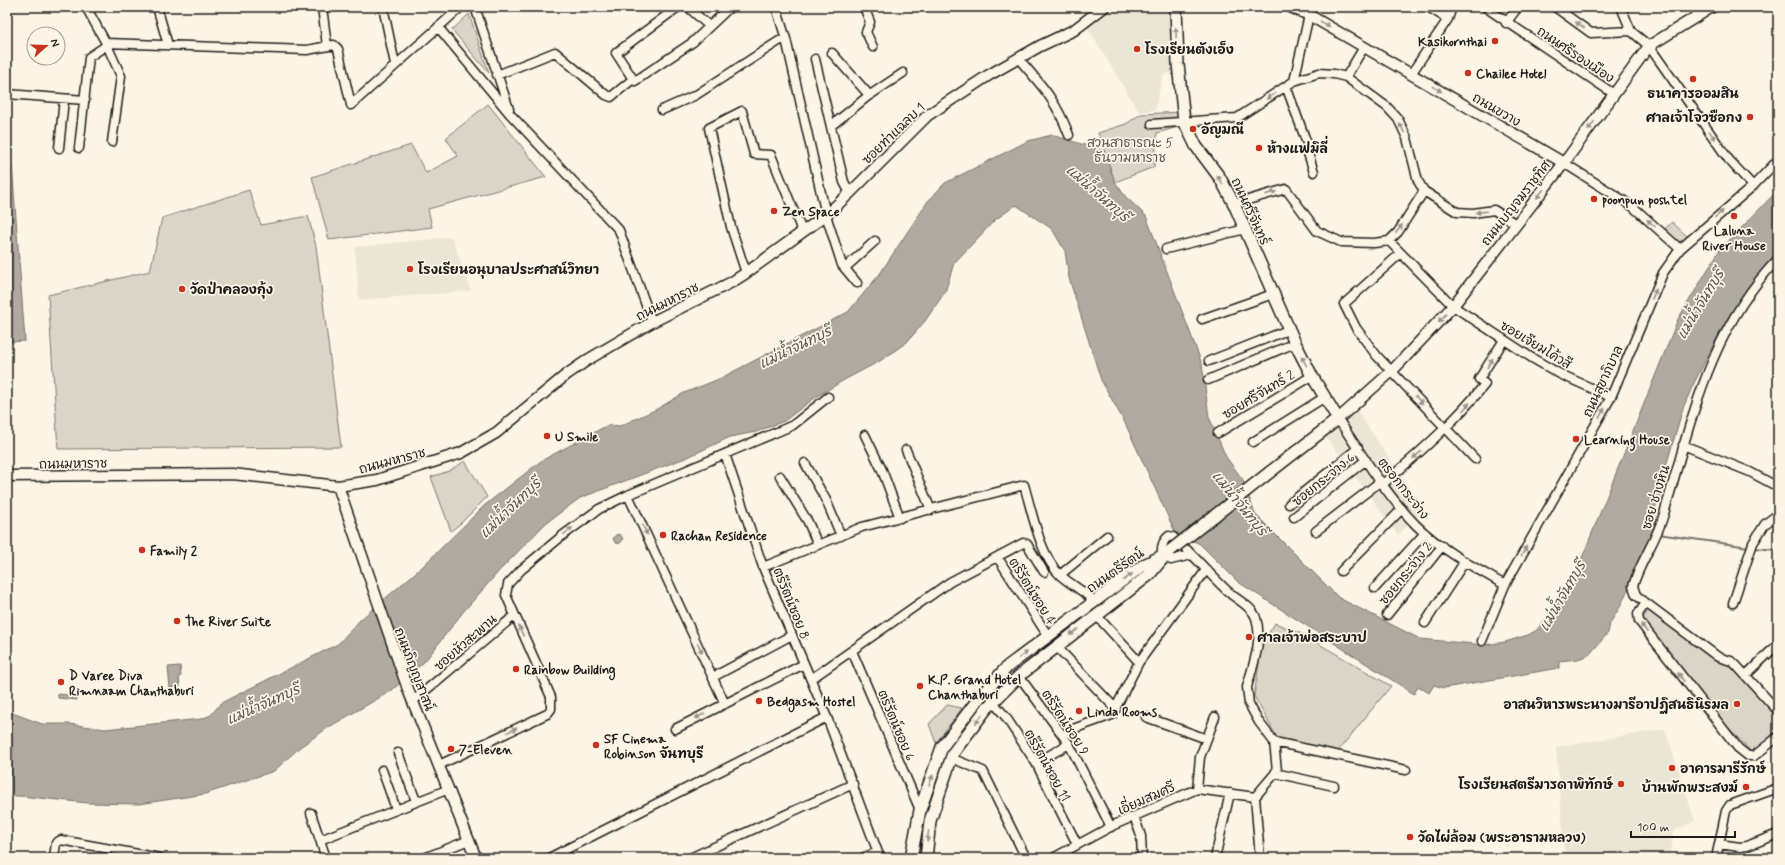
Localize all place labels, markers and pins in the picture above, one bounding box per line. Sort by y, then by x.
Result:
place label: Kasikornthai [1418,34,1487,51]
marker: Kasikornthai [1490,36,1500,46]
place label: โรงเรียนตังเอ็ง [1144,40,1234,59]
marker: โรงเรียนตังเอ็ง [1132,44,1142,54]
place label: Chailee Hotel [1476,66,1547,83]
marker: Chailee Hotel [1463,68,1473,78]
marker: ธนาคารออมสิน [1688,74,1698,84]
place label: ธนาคารออมสิน [1647,86,1739,103]
place label: ศาลเจ้าโจวซือกง [1646,109,1742,127]
marker: ศาลเจ้าโจวซือกง [1745,112,1755,122]
place label: อัญมณี [1201,121,1244,139]
marker: อัญมณี [1188,124,1198,134]
place label: ห้างแฟมิลี่ [1267,135,1328,158]
marker: ห้างแฟมิลี่ [1254,143,1264,153]
place label: poonpun poshtel [1602,192,1688,209]
marker: poonpun poshtel [1589,194,1599,204]
place label: Zen Space [782,204,840,221]
marker: Zen Space [769,206,779,216]
marker: Laluna River House [1729,211,1739,221]
place label: Laluna River House [1702,223,1766,255]
place label: โรงเรียนอนุบาลประศาสน์วิทยา [417,261,599,279]
marker: โรงเรียนอนุบาลประศาสน์วิทยา [405,264,415,274]
place label: วัดป่าคลองกุ้ง [190,281,273,299]
marker: วัดป่าคลองกุ้ง [177,284,187,294]
place label: U Smile [555,429,598,446]
marker: U Smile [542,431,552,441]
place label: Learning House [1584,432,1670,452]
marker: Learning House [1571,434,1581,444]
place label: Rachan Residence [671,528,767,545]
marker: Rachan Residence [658,530,668,540]
place label: Family 2 [150,543,198,560]
marker: Family 2 [137,545,147,555]
place label: The River Suite [185,614,271,631]
marker: The River Suite [172,616,182,626]
place label: ศาลเจ้าพ่อสระบาป [1257,629,1367,647]
marker: ศาลเจ้าพ่อสระบาป [1244,632,1254,642]
place label: Rainbow Building [524,662,616,681]
marker: Rainbow Building [511,664,521,674]
place label: D Varee Diva Rimnaam Chanthaburi [69,668,194,700]
place label: K.P. Grand Hotel Chanthaburi [928,672,1021,704]
marker: D Varee Diva Rimnaam Chanthaburi [56,677,66,687]
marker: K.P. Grand Hotel Chanthaburi [915,681,925,691]
place label: Bedgasm Hostel [767,694,856,713]
marker: Bedgasm Hostel [754,696,764,706]
place label: อาสนวิหารพระนางมารีอาปฏิสนธินิรมล [1503,696,1729,714]
marker: อาสนวิหารพระนางมารีอาปฏิสนธินิรมล [1732,699,1742,709]
place label: Linda Rooms [1087,704,1157,721]
marker: Linda Rooms [1074,706,1084,716]
place label: SF Cinema Robinson จันทบุรี [604,731,703,763]
marker: SF Cinema Robinson จันทบุรี [591,740,601,750]
place label: 7-Eleven [459,742,513,759]
marker: 7-Eleven [446,744,456,754]
place label: อาคารมารีรักษ์ [1680,760,1767,778]
marker: อาคารมารีรักษ์ [1667,763,1677,773]
place label: โรงเรียนสตรีมารดาพิทักษ์ [1457,776,1614,794]
marker: โรงเรียนสตรีมารดาพิทักษ์ [1616,779,1626,789]
place label: บ้านพักพระสงฆ์ [1642,779,1738,797]
marker: บ้านพักพระสงฆ์ [1741,782,1751,792]
place label: วัดไผ่ล้อม (พระอารามหลวง) [1418,829,1586,847]
marker: วัดไผ่ล้อม (พระอารามหลวง) [1405,832,1415,842]

